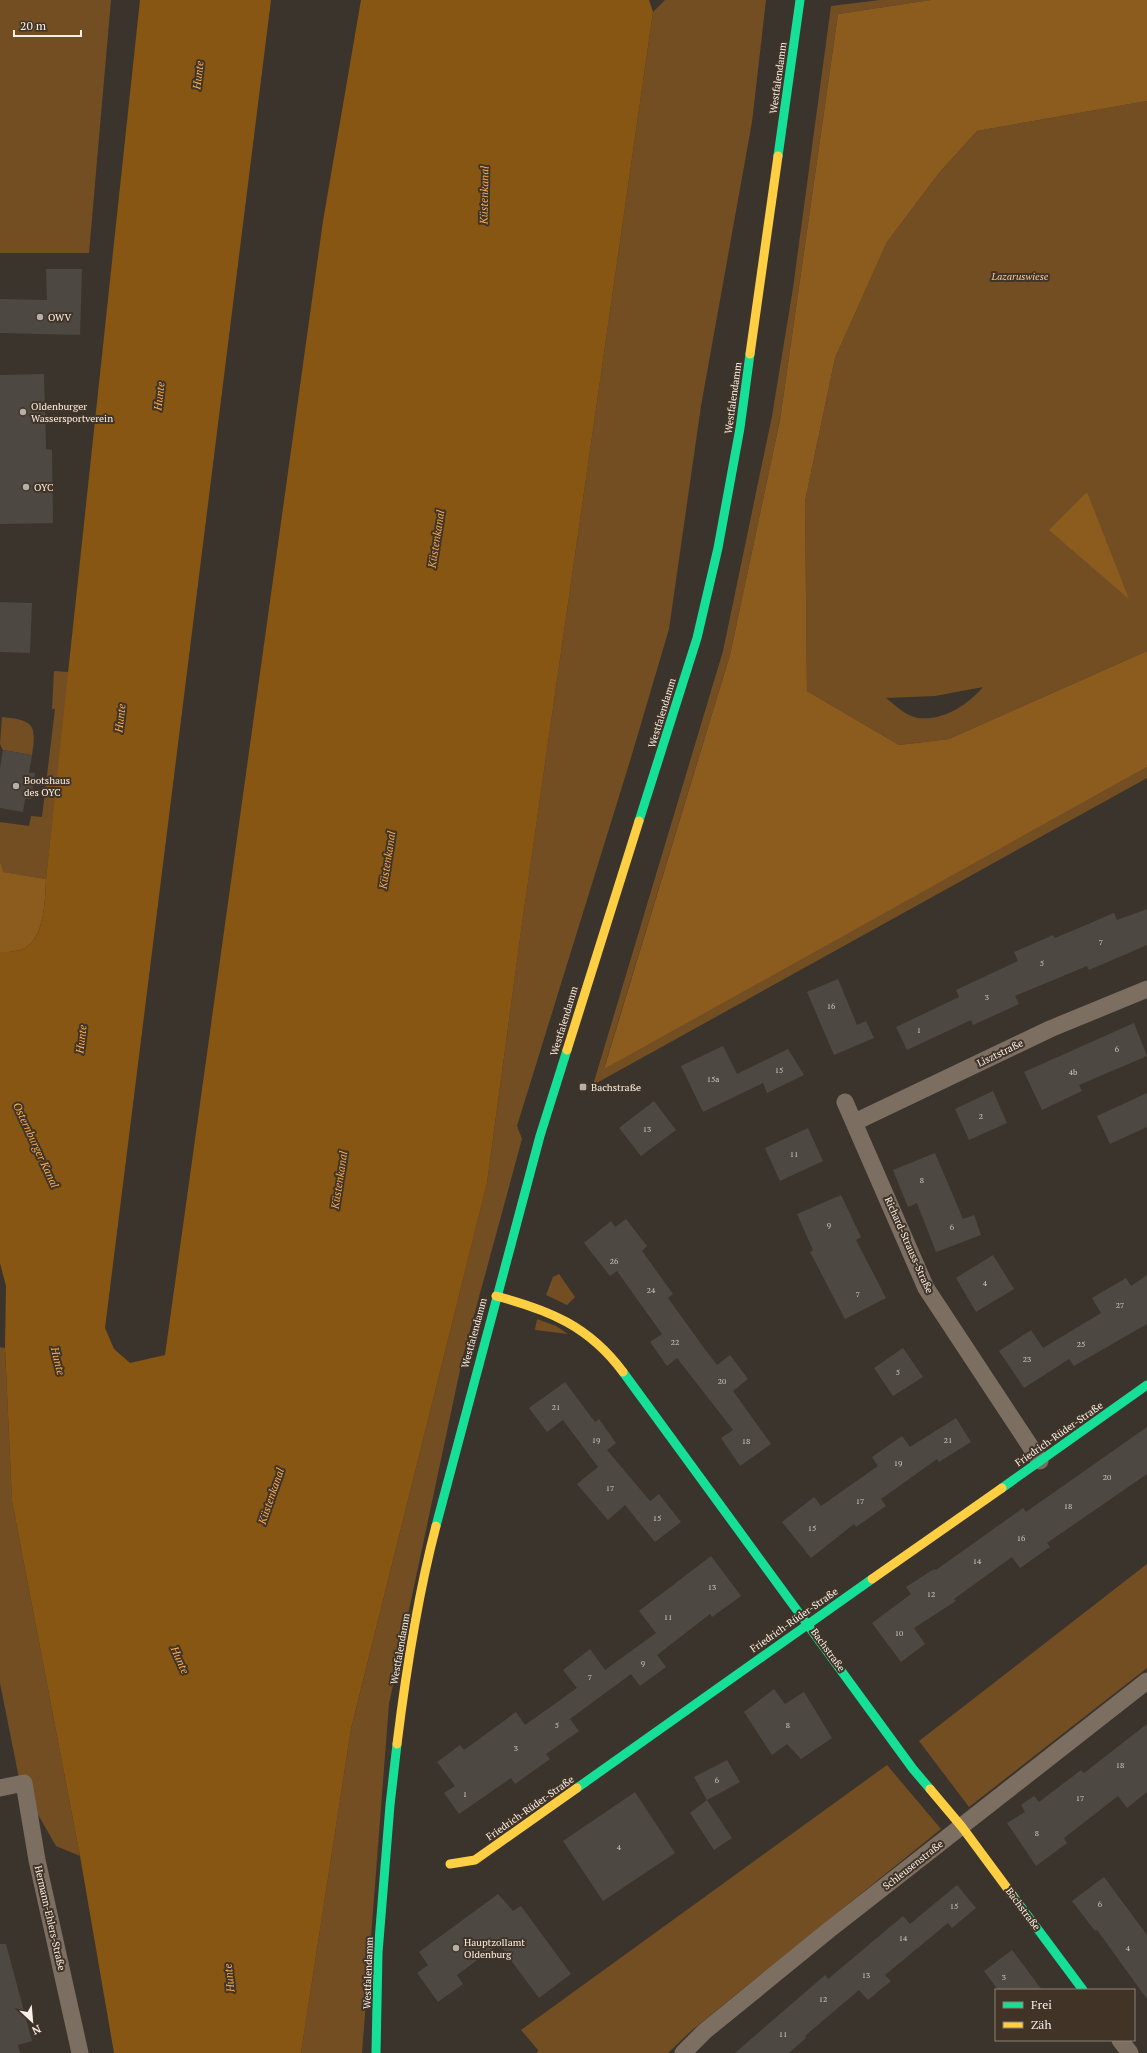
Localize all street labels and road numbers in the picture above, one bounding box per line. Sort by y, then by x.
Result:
street label: Westfalendamm [767,41,790,115]
street label: Westfalendamm [722,361,745,435]
street label: Westfalendamm [645,676,679,749]
street label: Westfalendamm [547,984,581,1057]
street label: Lisztstraße [975,1036,1025,1070]
street label: Richard-Strauss-Straße [882,1195,936,1295]
street label: Westfalendamm [458,1296,490,1369]
street label: Friedrich-Rüder-Straße [1013,1399,1105,1469]
street label: Friedrich-Rüder-Straße [748,1585,840,1655]
street label: Westfalendamm [387,1612,413,1686]
street label: Bachstraße [808,1626,848,1674]
street label: Friedrich-Rüder-Straße [484,1773,576,1843]
street label: Schleusenstraße [880,1837,946,1893]
street label: Hermann-Ehlers-Straße [32,1864,68,1972]
street label: Bachstraße [1003,1885,1043,1933]
street label: Westfalendamm [360,1936,376,2009]

